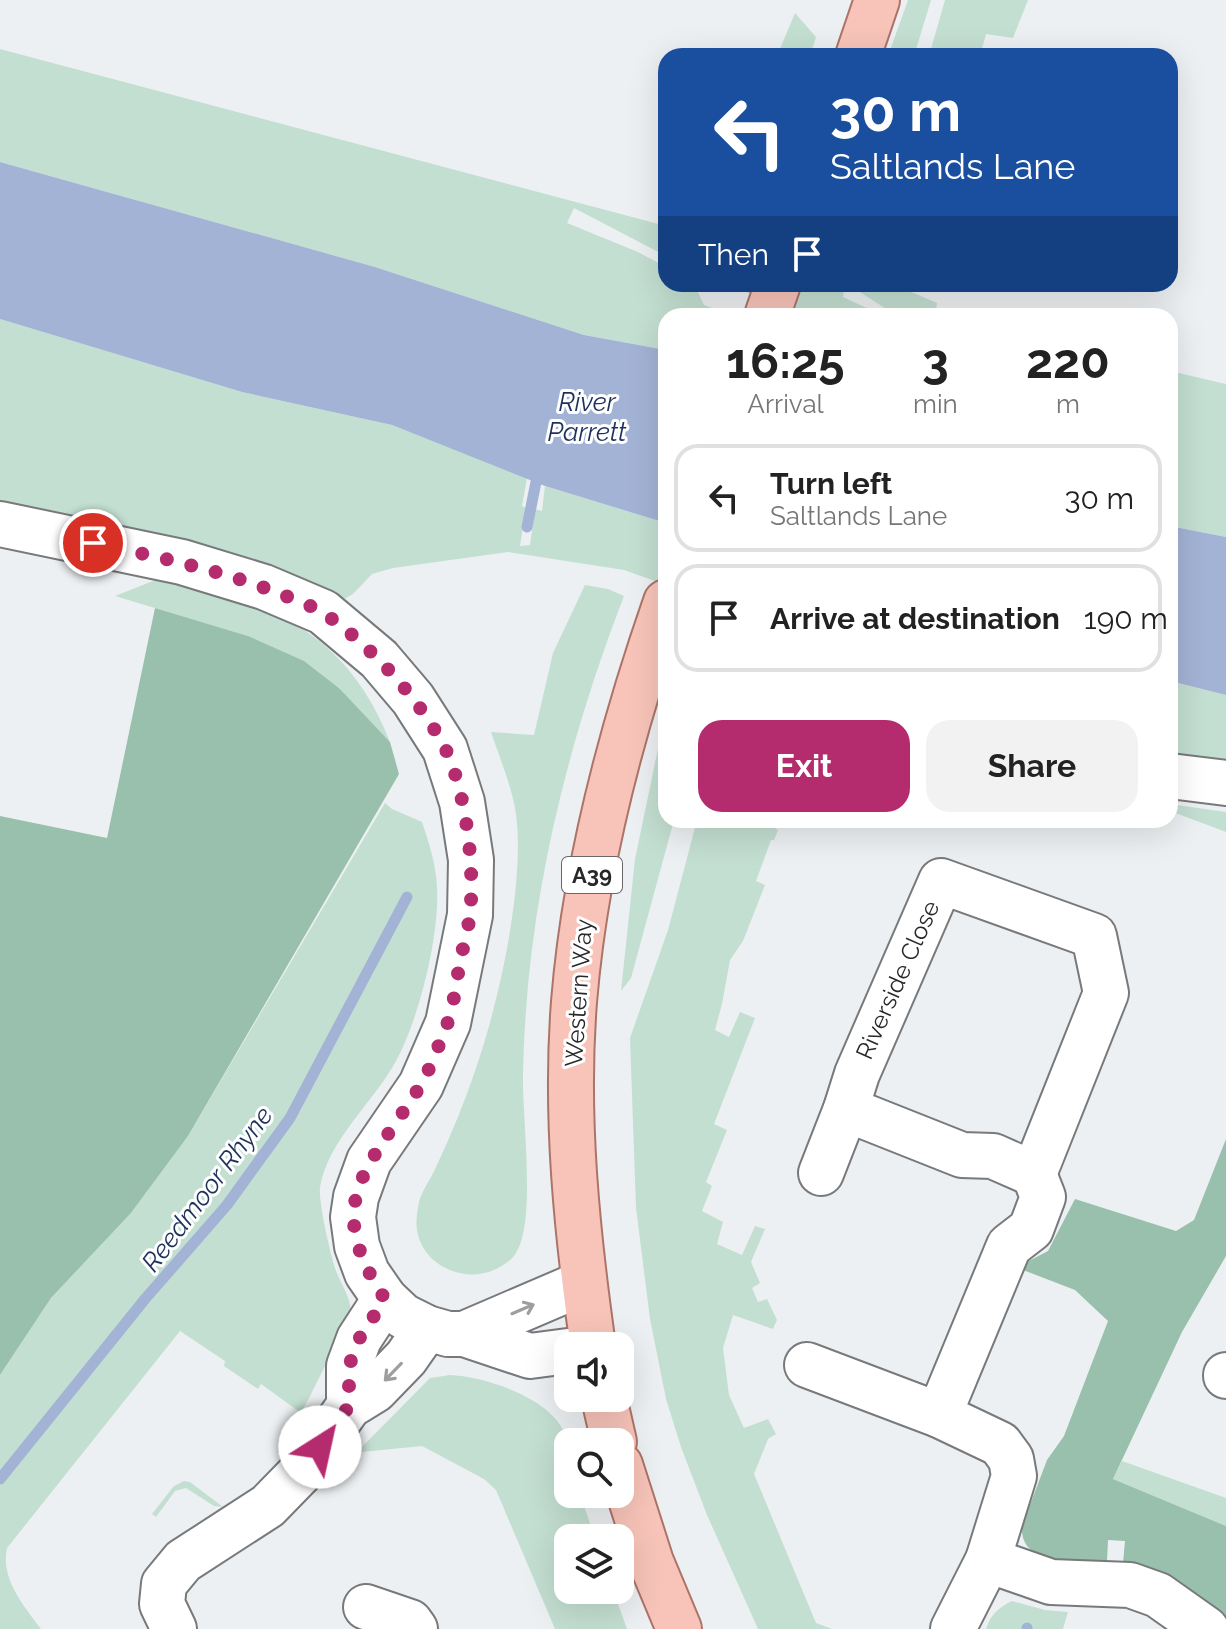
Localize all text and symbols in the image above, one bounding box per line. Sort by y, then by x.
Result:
text: 30 m [830,78,961,144]
icon: left [698,80,802,184]
text: Saltlands Lane [830,145,1075,187]
icon: arrive [785,232,829,276]
text: Then [698,237,769,272]
text: 16:25 [726,333,845,389]
text: 3 [922,333,949,389]
text: 220 [1026,333,1110,389]
water label: River Parrett [548,387,627,447]
text: Arrival [747,389,824,419]
text: min [913,389,958,419]
text: m [1056,389,1080,419]
text: Turn left [770,466,892,501]
icon: left [702,476,746,520]
text: 30 m [1064,481,1134,516]
text: Saltlands Lane [770,501,947,531]
pin [59,509,127,577]
icon: arrive [71,521,115,565]
icon: arrive [702,596,746,640]
text: Arrive at destination [770,601,1060,636]
text: 190 m [1084,601,1168,636]
button: Exit [698,720,910,812]
button: Share [926,720,1138,812]
road number: A39 [562,857,622,893]
street label: Riverside Close [850,896,945,1064]
street label: Western Way [559,918,598,1068]
water label: Reedmoor Rhyne [135,1101,279,1277]
one-way arrow [511,1300,535,1315]
map controls [554,1332,634,1604]
button: sound [554,1332,634,1412]
one-way arrow [383,1362,402,1382]
position arrow [278,1405,362,1489]
button: search [554,1428,634,1508]
button: layers [554,1524,634,1604]

